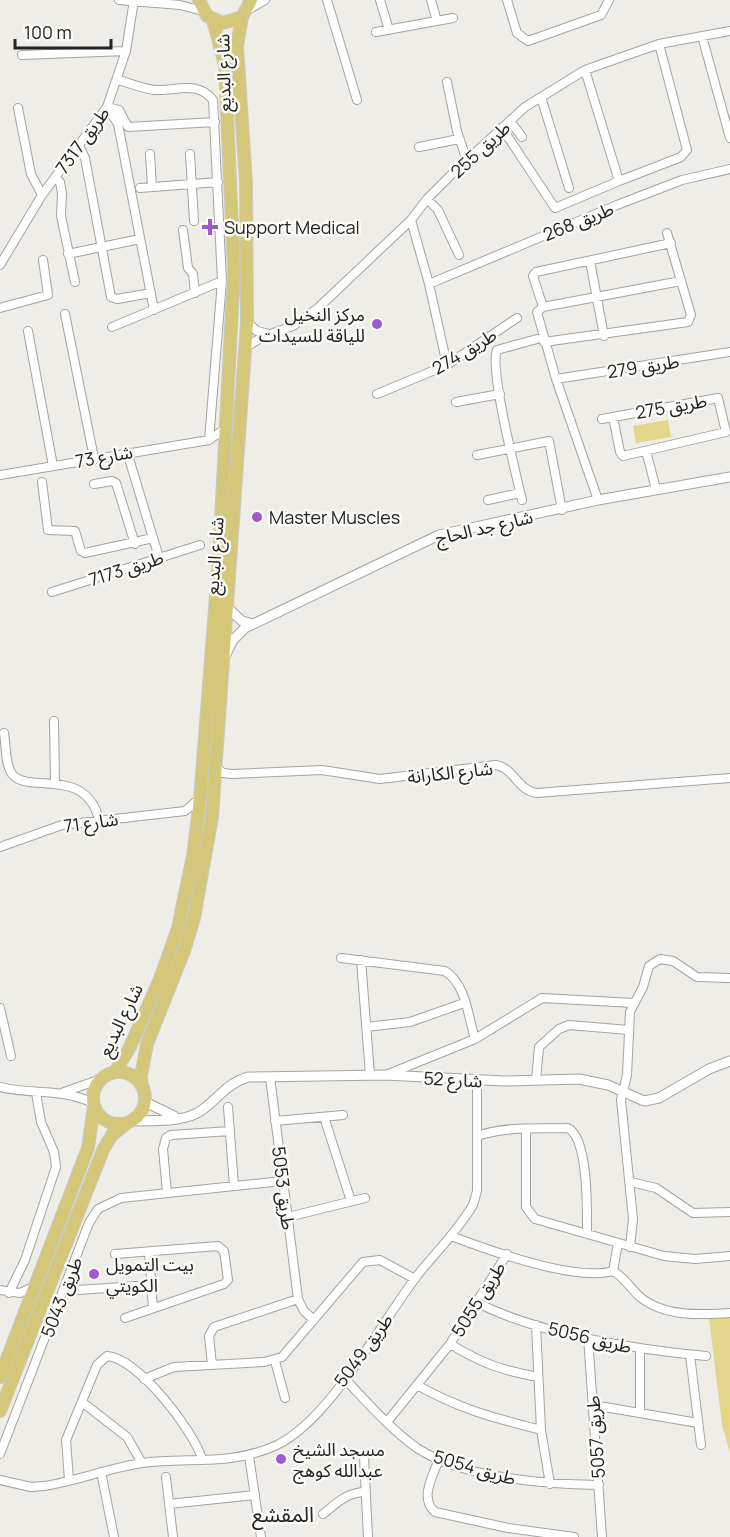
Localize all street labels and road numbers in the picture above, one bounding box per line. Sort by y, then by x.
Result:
street label: شارع البديع [210,34,239,112]
street label: طريق 7317 [50,102,114,178]
street label: طريق 255 [445,115,515,183]
street label: طريق 268 [539,196,617,246]
street label: طريق 274 [427,322,501,380]
street label: طريق 279 [605,348,681,384]
street label: طريق 275 [633,388,709,424]
street label: شارع 73 [74,439,135,476]
street label: شارع جد الحاج [433,504,536,553]
street label: شارع البديع [199,516,232,596]
street label: طريق 7173 [86,545,166,591]
street label: شارع الكارانة [406,756,494,791]
street label: شارع 71 [62,806,120,841]
street label: شارع البديع [92,980,151,1062]
street label: شارع 52 [423,1065,483,1096]
street label: طريق 5053 [267,1145,301,1231]
street label: طريق 5043 [35,1253,87,1341]
street label: طريق 5055 [445,1257,511,1341]
street label: طريق 5049 [328,1308,398,1392]
street label: طريق 5056 [546,1316,634,1358]
street label: طريق 5057 [580,1395,610,1479]
street label: طريق 5054 [431,1444,519,1490]

